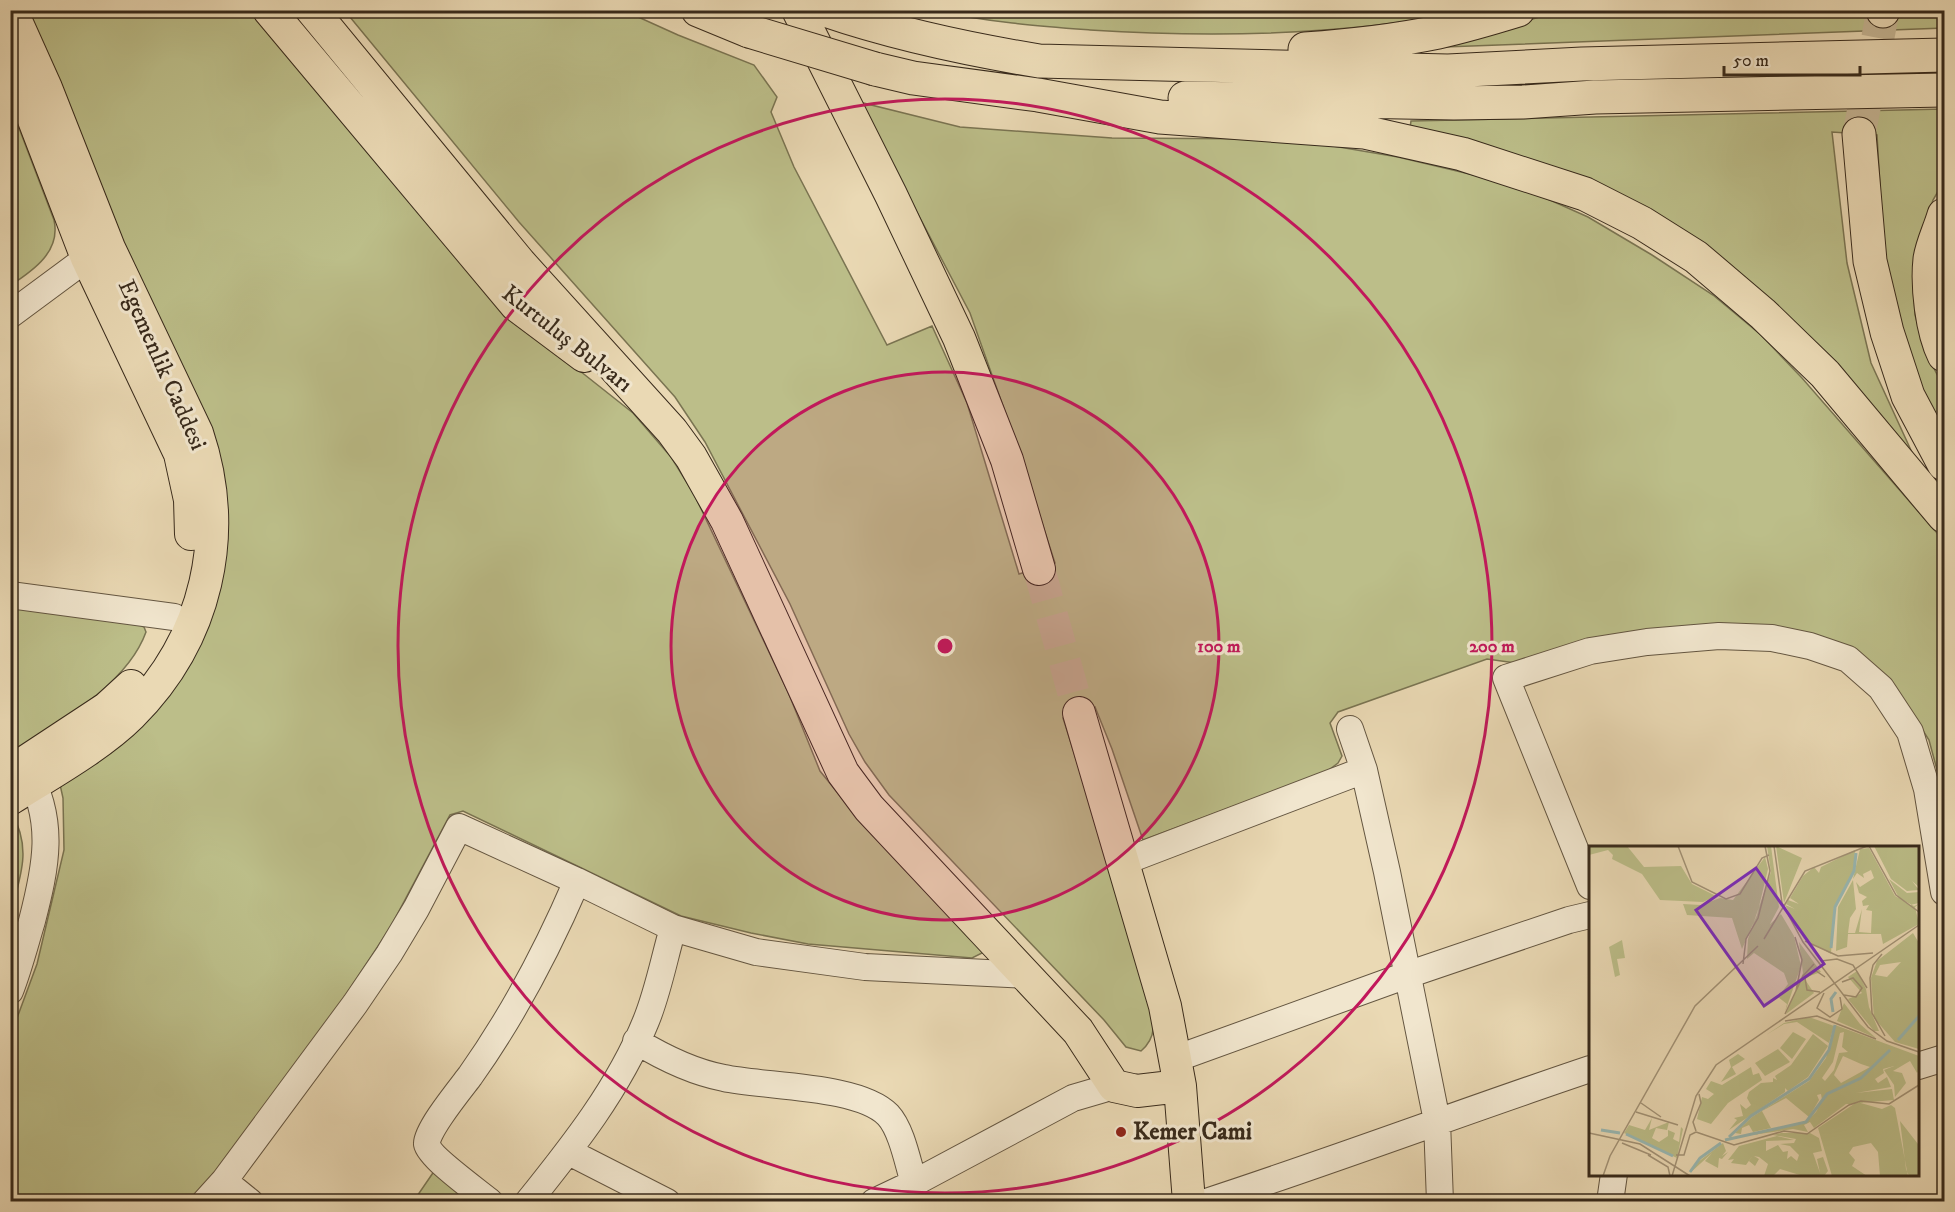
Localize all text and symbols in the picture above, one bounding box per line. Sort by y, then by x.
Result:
scale bar [1724,39,1860,77]
text: 50 m [1733,50,1769,72]
street label: Egemenlik Caddesi [111,275,213,455]
street label: Kurtuluş Bulvarı [496,279,638,399]
centre of rings [935,636,955,656]
text: 100 m [1197,636,1241,658]
text: 200 m [1469,636,1515,658]
inset map [1589,846,1919,1176]
place label: Kemer Cami [1133,1117,1252,1147]
marker: Kemer Cami [1114,1125,1128,1139]

